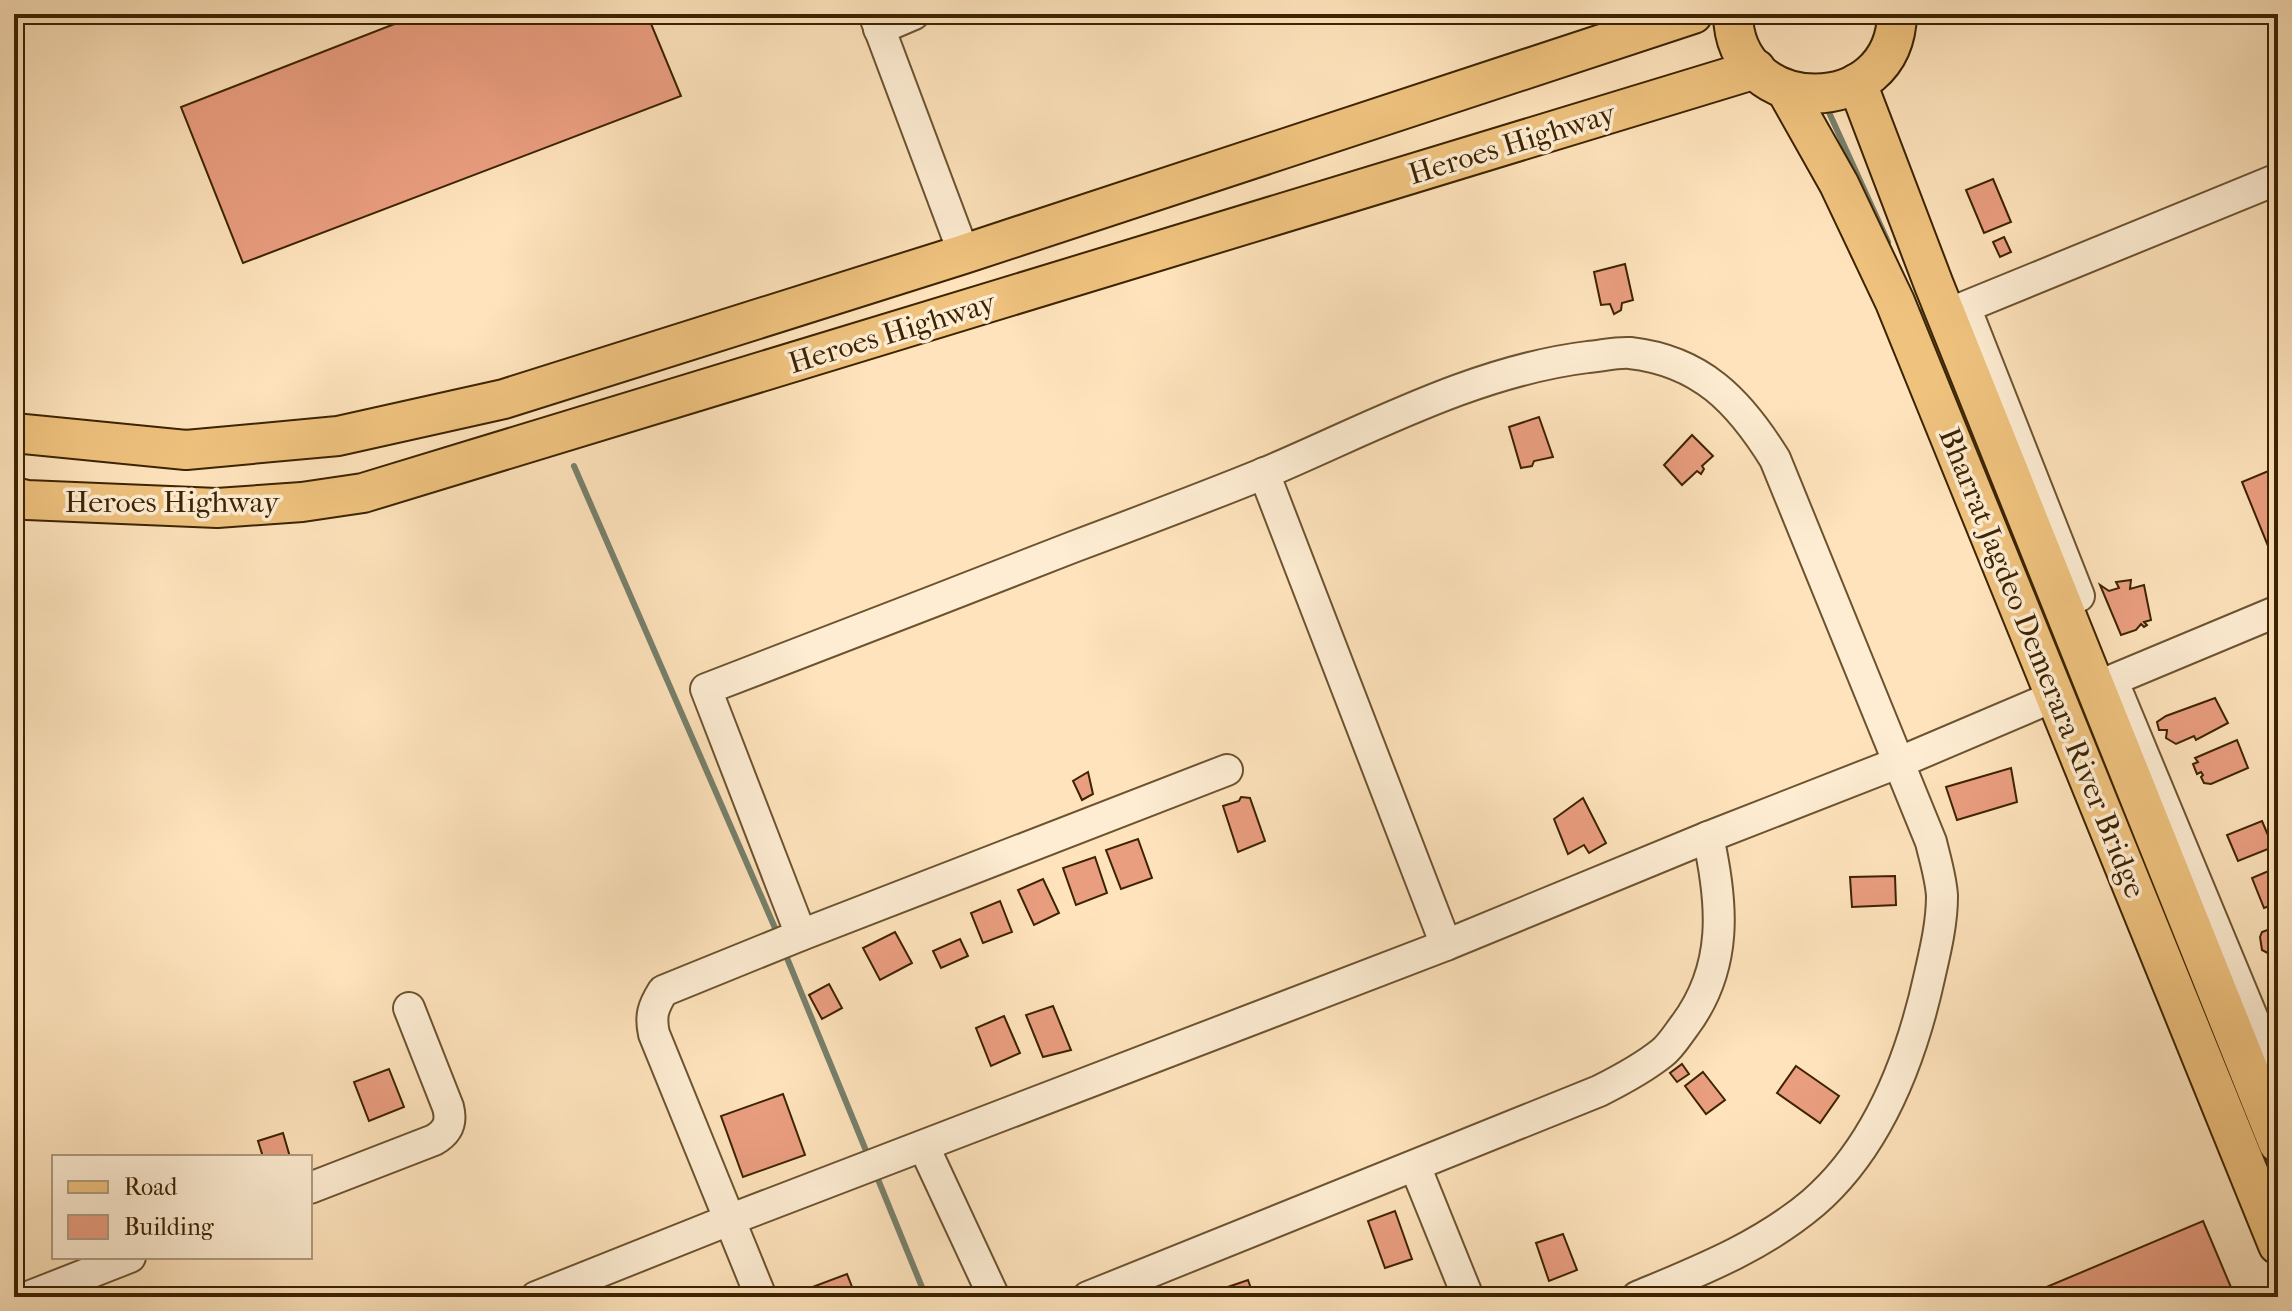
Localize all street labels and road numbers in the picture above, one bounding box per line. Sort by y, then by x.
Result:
street label: Heroes Highway [1404,96,1621,192]
street label: Heroes Highway [784,285,1001,381]
street label: Bharrat Jagdeo Demerara River Bridge [1931,423,2153,903]
street label: Heroes Highway [65,485,280,520]

